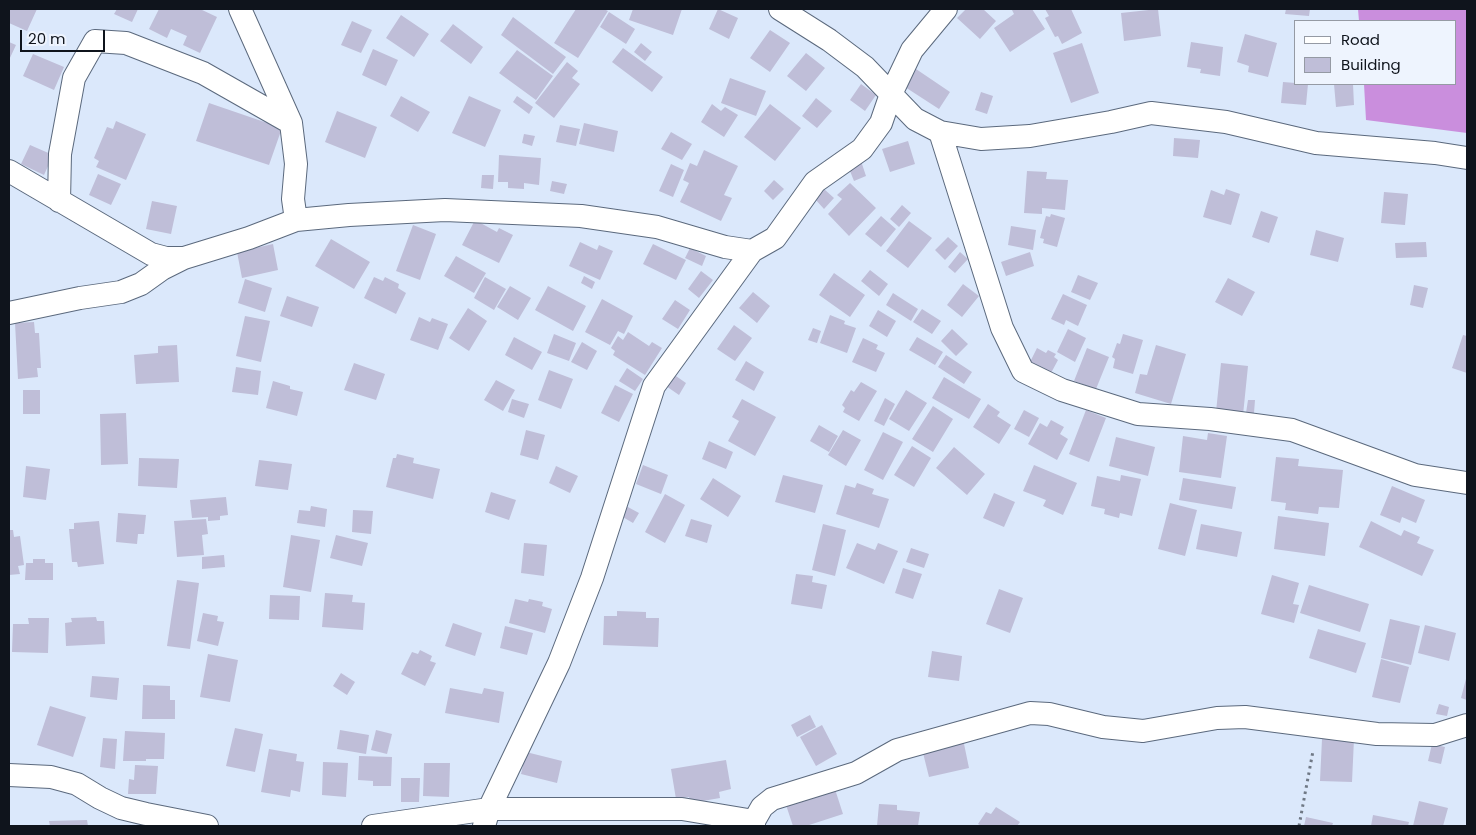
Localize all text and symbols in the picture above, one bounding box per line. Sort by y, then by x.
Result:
scale bar [22,20,108,52]
legend [1294,20,1456,85]
text: 20 m [28,28,66,49]
text: Road [1341,29,1380,50]
text: Building [1341,54,1401,75]

